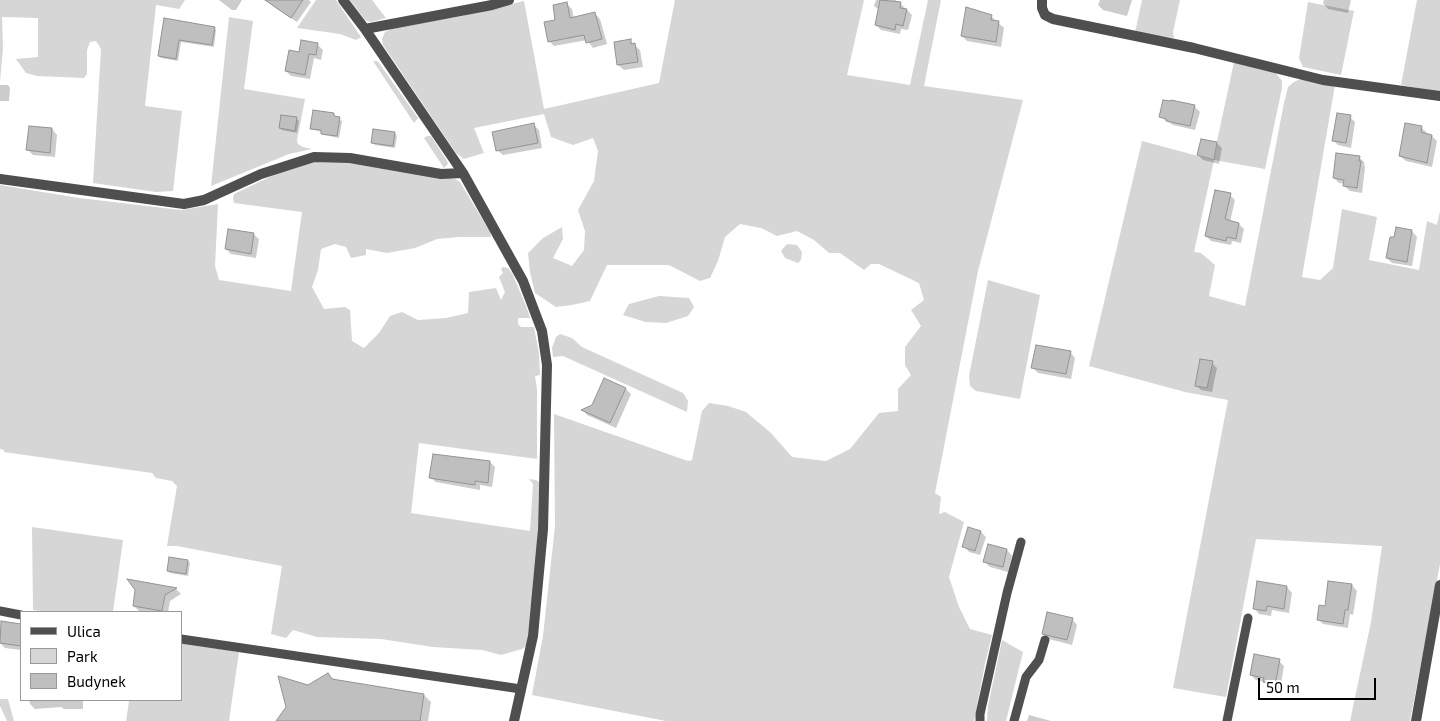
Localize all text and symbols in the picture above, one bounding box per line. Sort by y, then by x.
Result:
legend [20,611,182,701]
text: Ulica [67,622,101,640]
text: Park [67,647,98,665]
scale bar [1260,668,1378,700]
text: Budynek [67,672,126,690]
text: 50 m [1266,678,1300,696]

